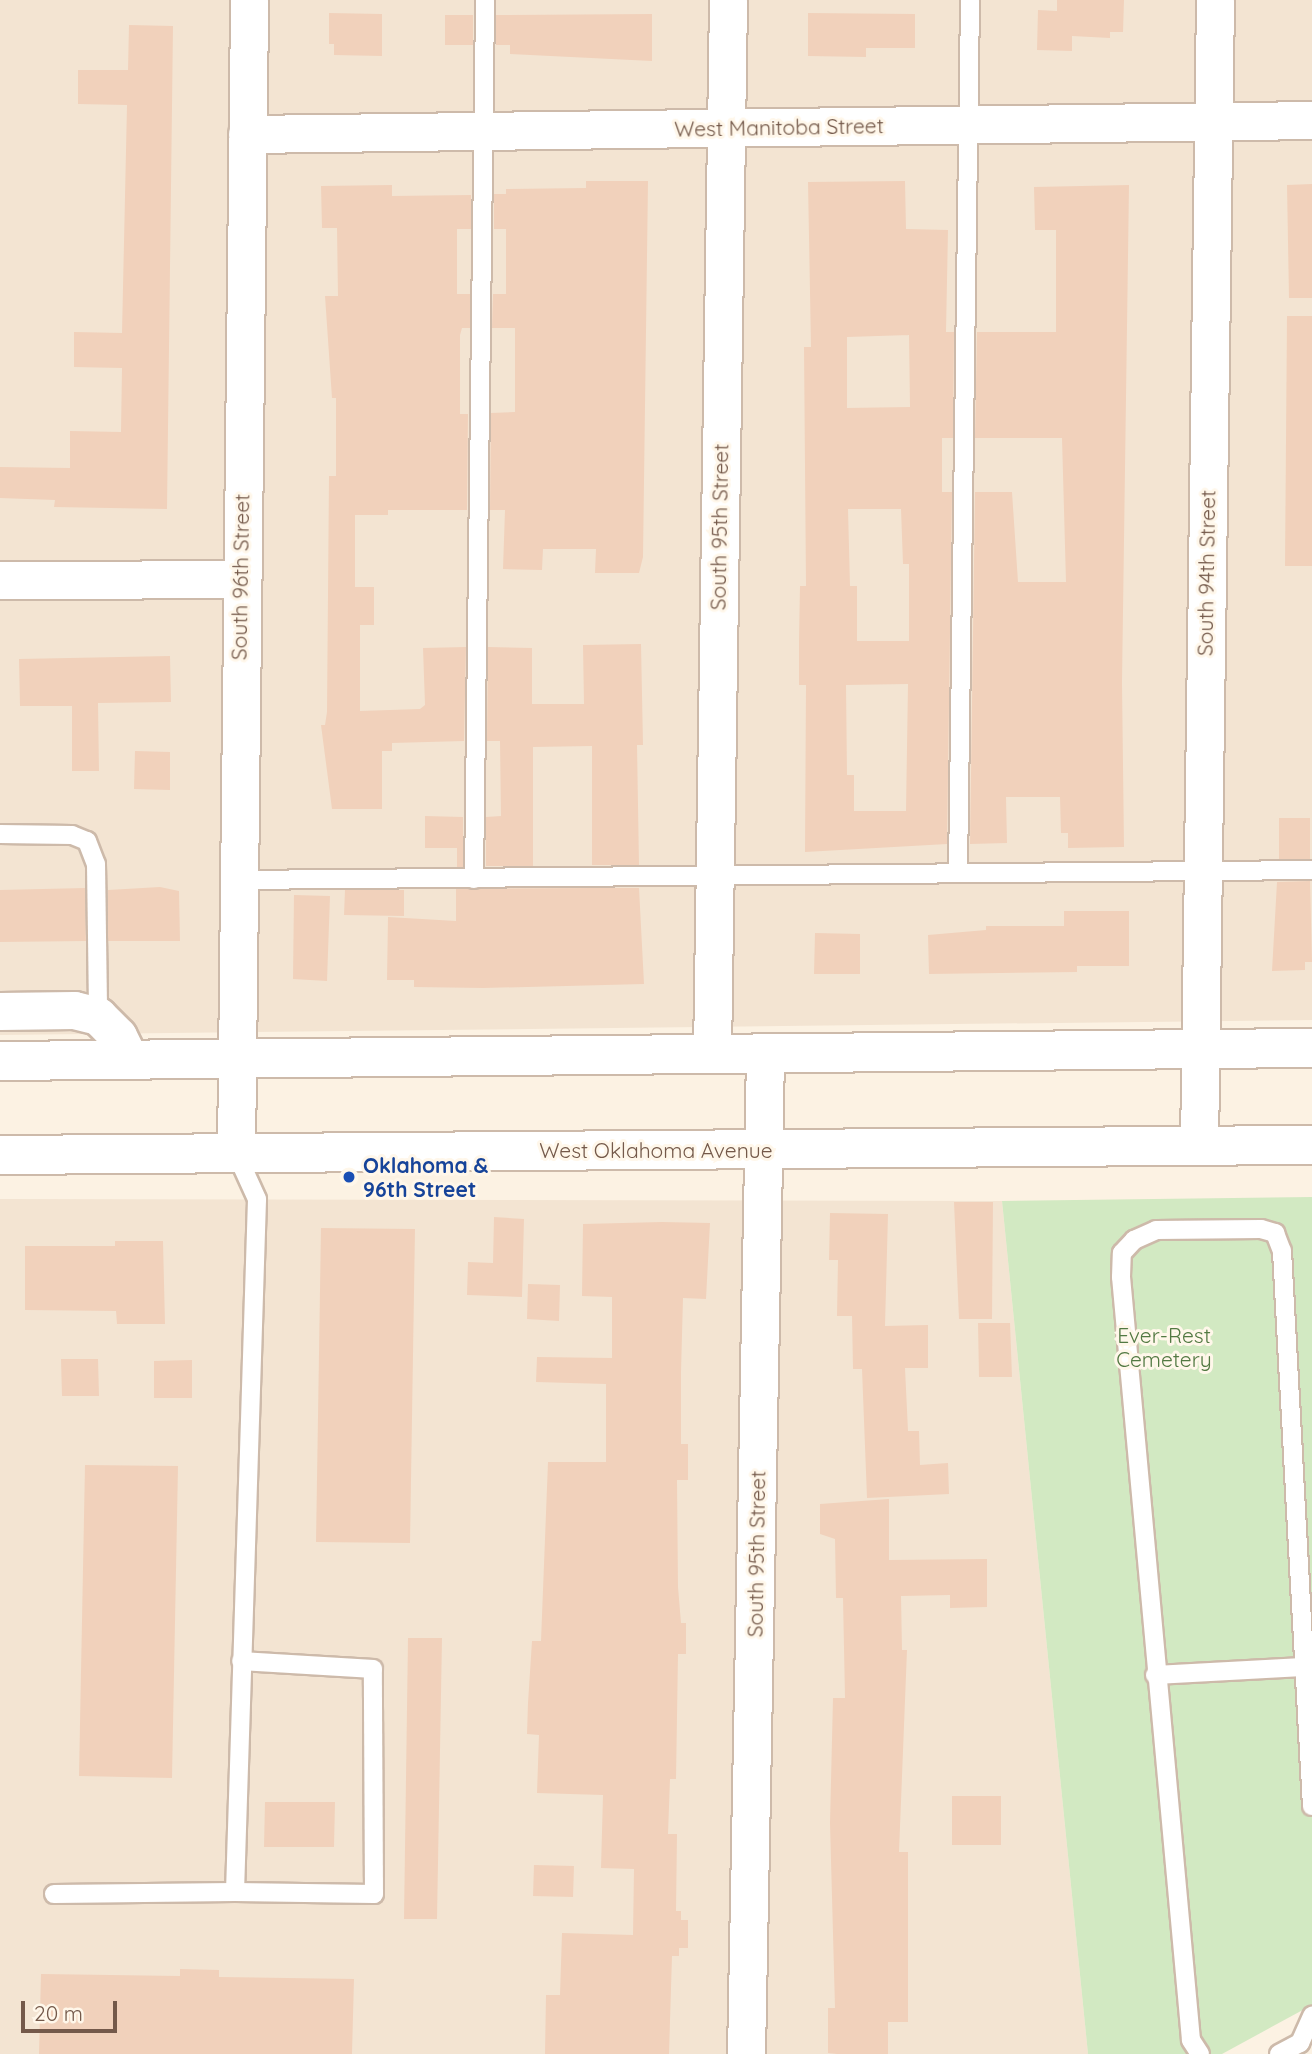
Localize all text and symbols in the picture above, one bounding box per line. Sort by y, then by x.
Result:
street label: West Manitoba Street [674,113,884,141]
street label: South 95th Street [705,444,733,610]
street label: South 94th Street [1192,490,1220,656]
street label: South 96th Street [226,494,254,660]
street label: West Oklahoma Avenue [539,1137,773,1163]
place label: Oklahoma & 96th Street [363,1152,488,1202]
marker: Oklahoma & 96th Street [341,1169,357,1185]
park label: Ever-Rest Cemetery [1116,1322,1212,1372]
street label: South 95th Street [742,1471,770,1637]
scale bar [24,1988,121,2032]
text: 20 m [34,2000,83,2026]

